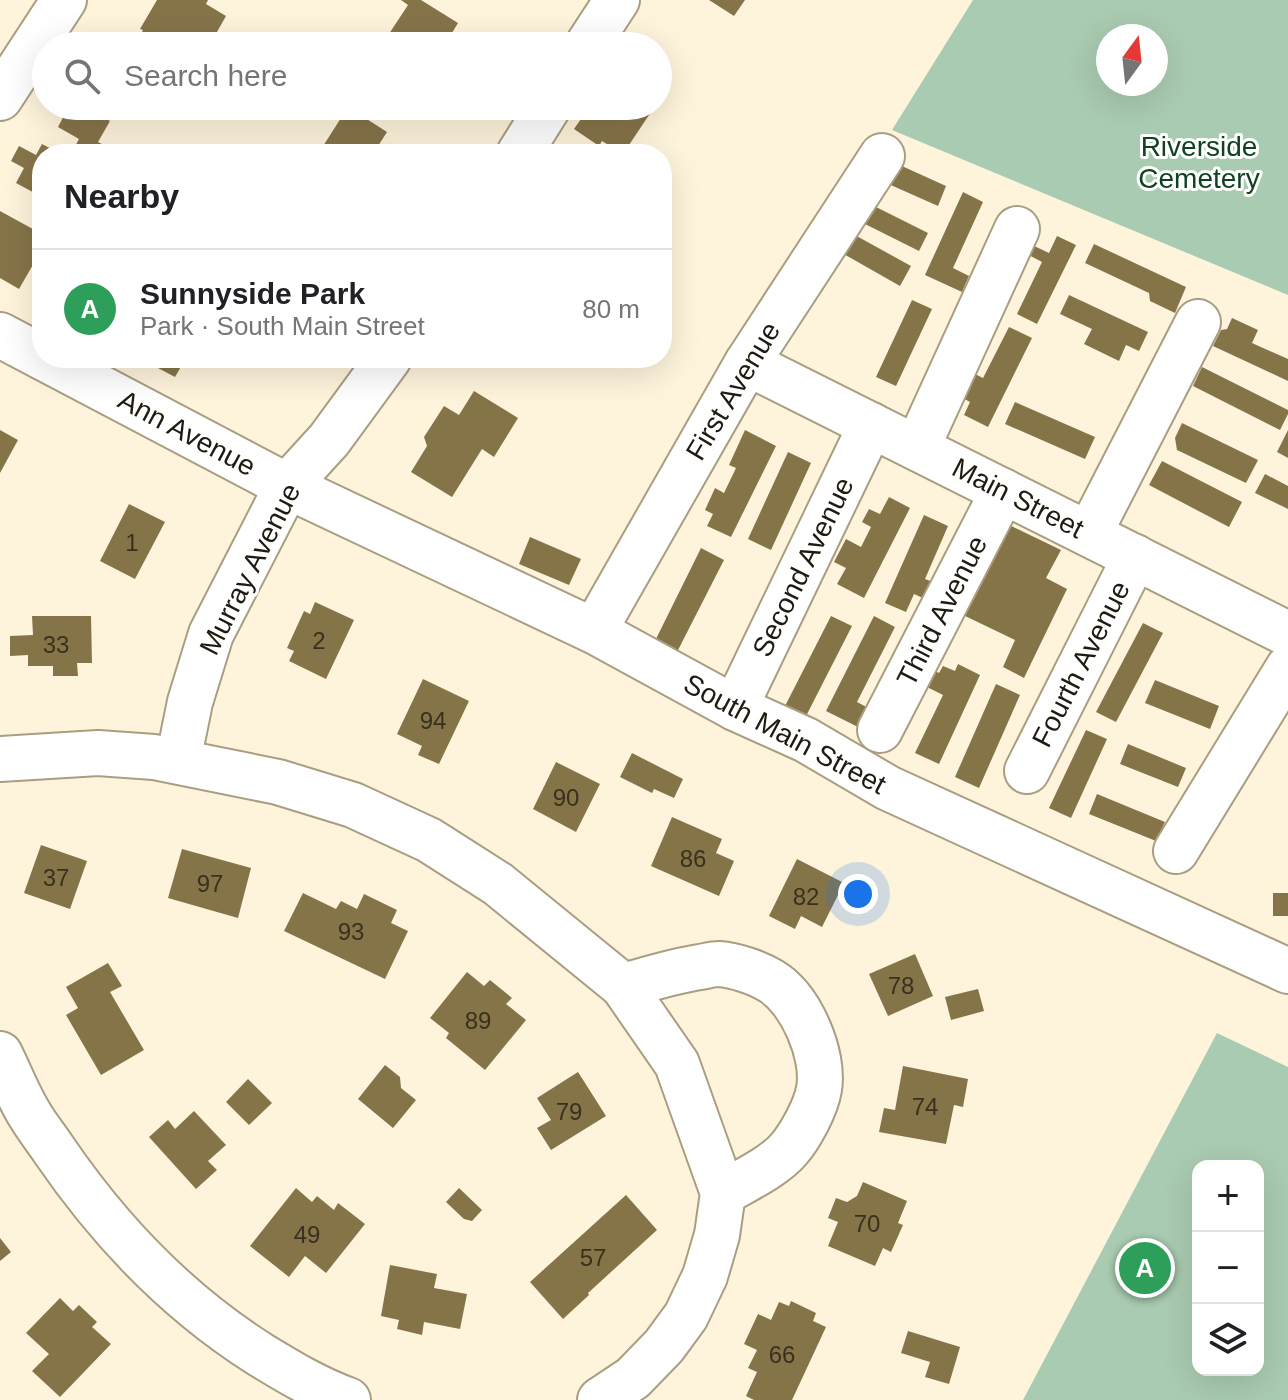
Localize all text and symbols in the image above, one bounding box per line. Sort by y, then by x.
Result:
north arrow [1096,24,1168,96]
search box [32,32,672,120]
icon: search [60,54,104,98]
text: Search here [124,59,287,92]
park label: Riverside Cemetery [1138,131,1260,194]
text: Nearby [64,177,179,215]
text: Sunnyside Park [140,277,365,310]
text: A [81,294,99,324]
text: 80 m [582,294,640,324]
text: Park · South Main Street [140,311,425,341]
street label: First Avenue [680,317,786,465]
street label: Ann Avenue [113,384,261,482]
street label: Main Street [947,452,1089,544]
street label: Second Avenue [746,472,860,662]
street label: Murray Avenue [194,478,306,660]
house number: 1 [125,529,139,556]
street label: Third Avenue [891,531,993,691]
street label: Fourth Avenue [1026,576,1136,752]
house number: 2 [312,627,326,654]
house number: 33 [43,631,69,658]
street label: South Main Street [679,668,891,800]
house number: 94 [420,707,446,734]
house number: 90 [553,784,579,811]
house number: 86 [680,845,706,872]
house number: 37 [43,864,69,891]
house number: 97 [197,870,223,897]
your location [838,874,878,914]
house number: 82 [793,883,819,910]
house number: 93 [338,918,364,945]
house number: 78 [888,972,914,999]
house number: 89 [465,1007,491,1034]
house number: 74 [912,1093,938,1120]
house number: 79 [556,1098,582,1125]
map controls [1192,1160,1264,1376]
button: + [1192,1160,1264,1232]
house number: 70 [854,1210,880,1237]
house number: 49 [294,1221,320,1248]
button: − [1192,1232,1264,1304]
pin: A [1119,1238,1171,1298]
house number: 57 [580,1244,606,1271]
button: layers [1192,1304,1264,1376]
house number: 66 [769,1341,795,1368]

